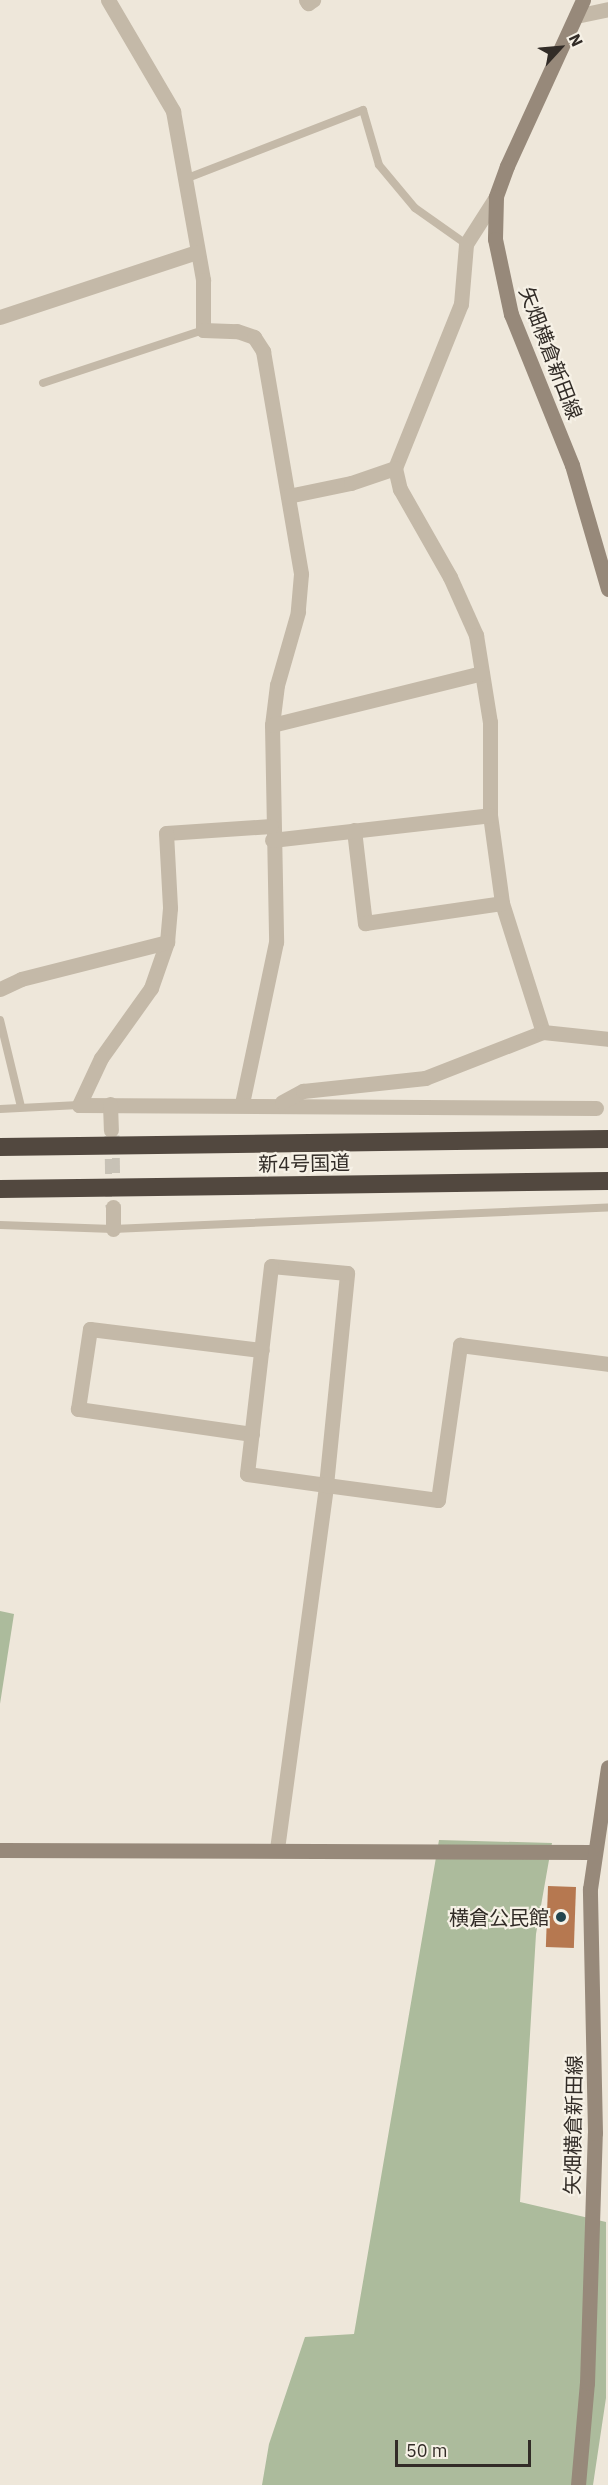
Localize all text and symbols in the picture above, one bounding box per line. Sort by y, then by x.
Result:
north arrow [530,18,590,78]
text: N [565,31,588,50]
street label: 矢畑横倉新田線 [515,283,587,423]
street label: 新4号国道 [258,1150,350,1176]
place label: 横倉公民館 [449,1905,549,1929]
marker: 横倉公民館 [554,1910,568,1924]
street label: 矢畑横倉新田線 [560,2055,586,2195]
scale bar [398,2428,534,2466]
text: 50 m [406,2439,448,2462]

